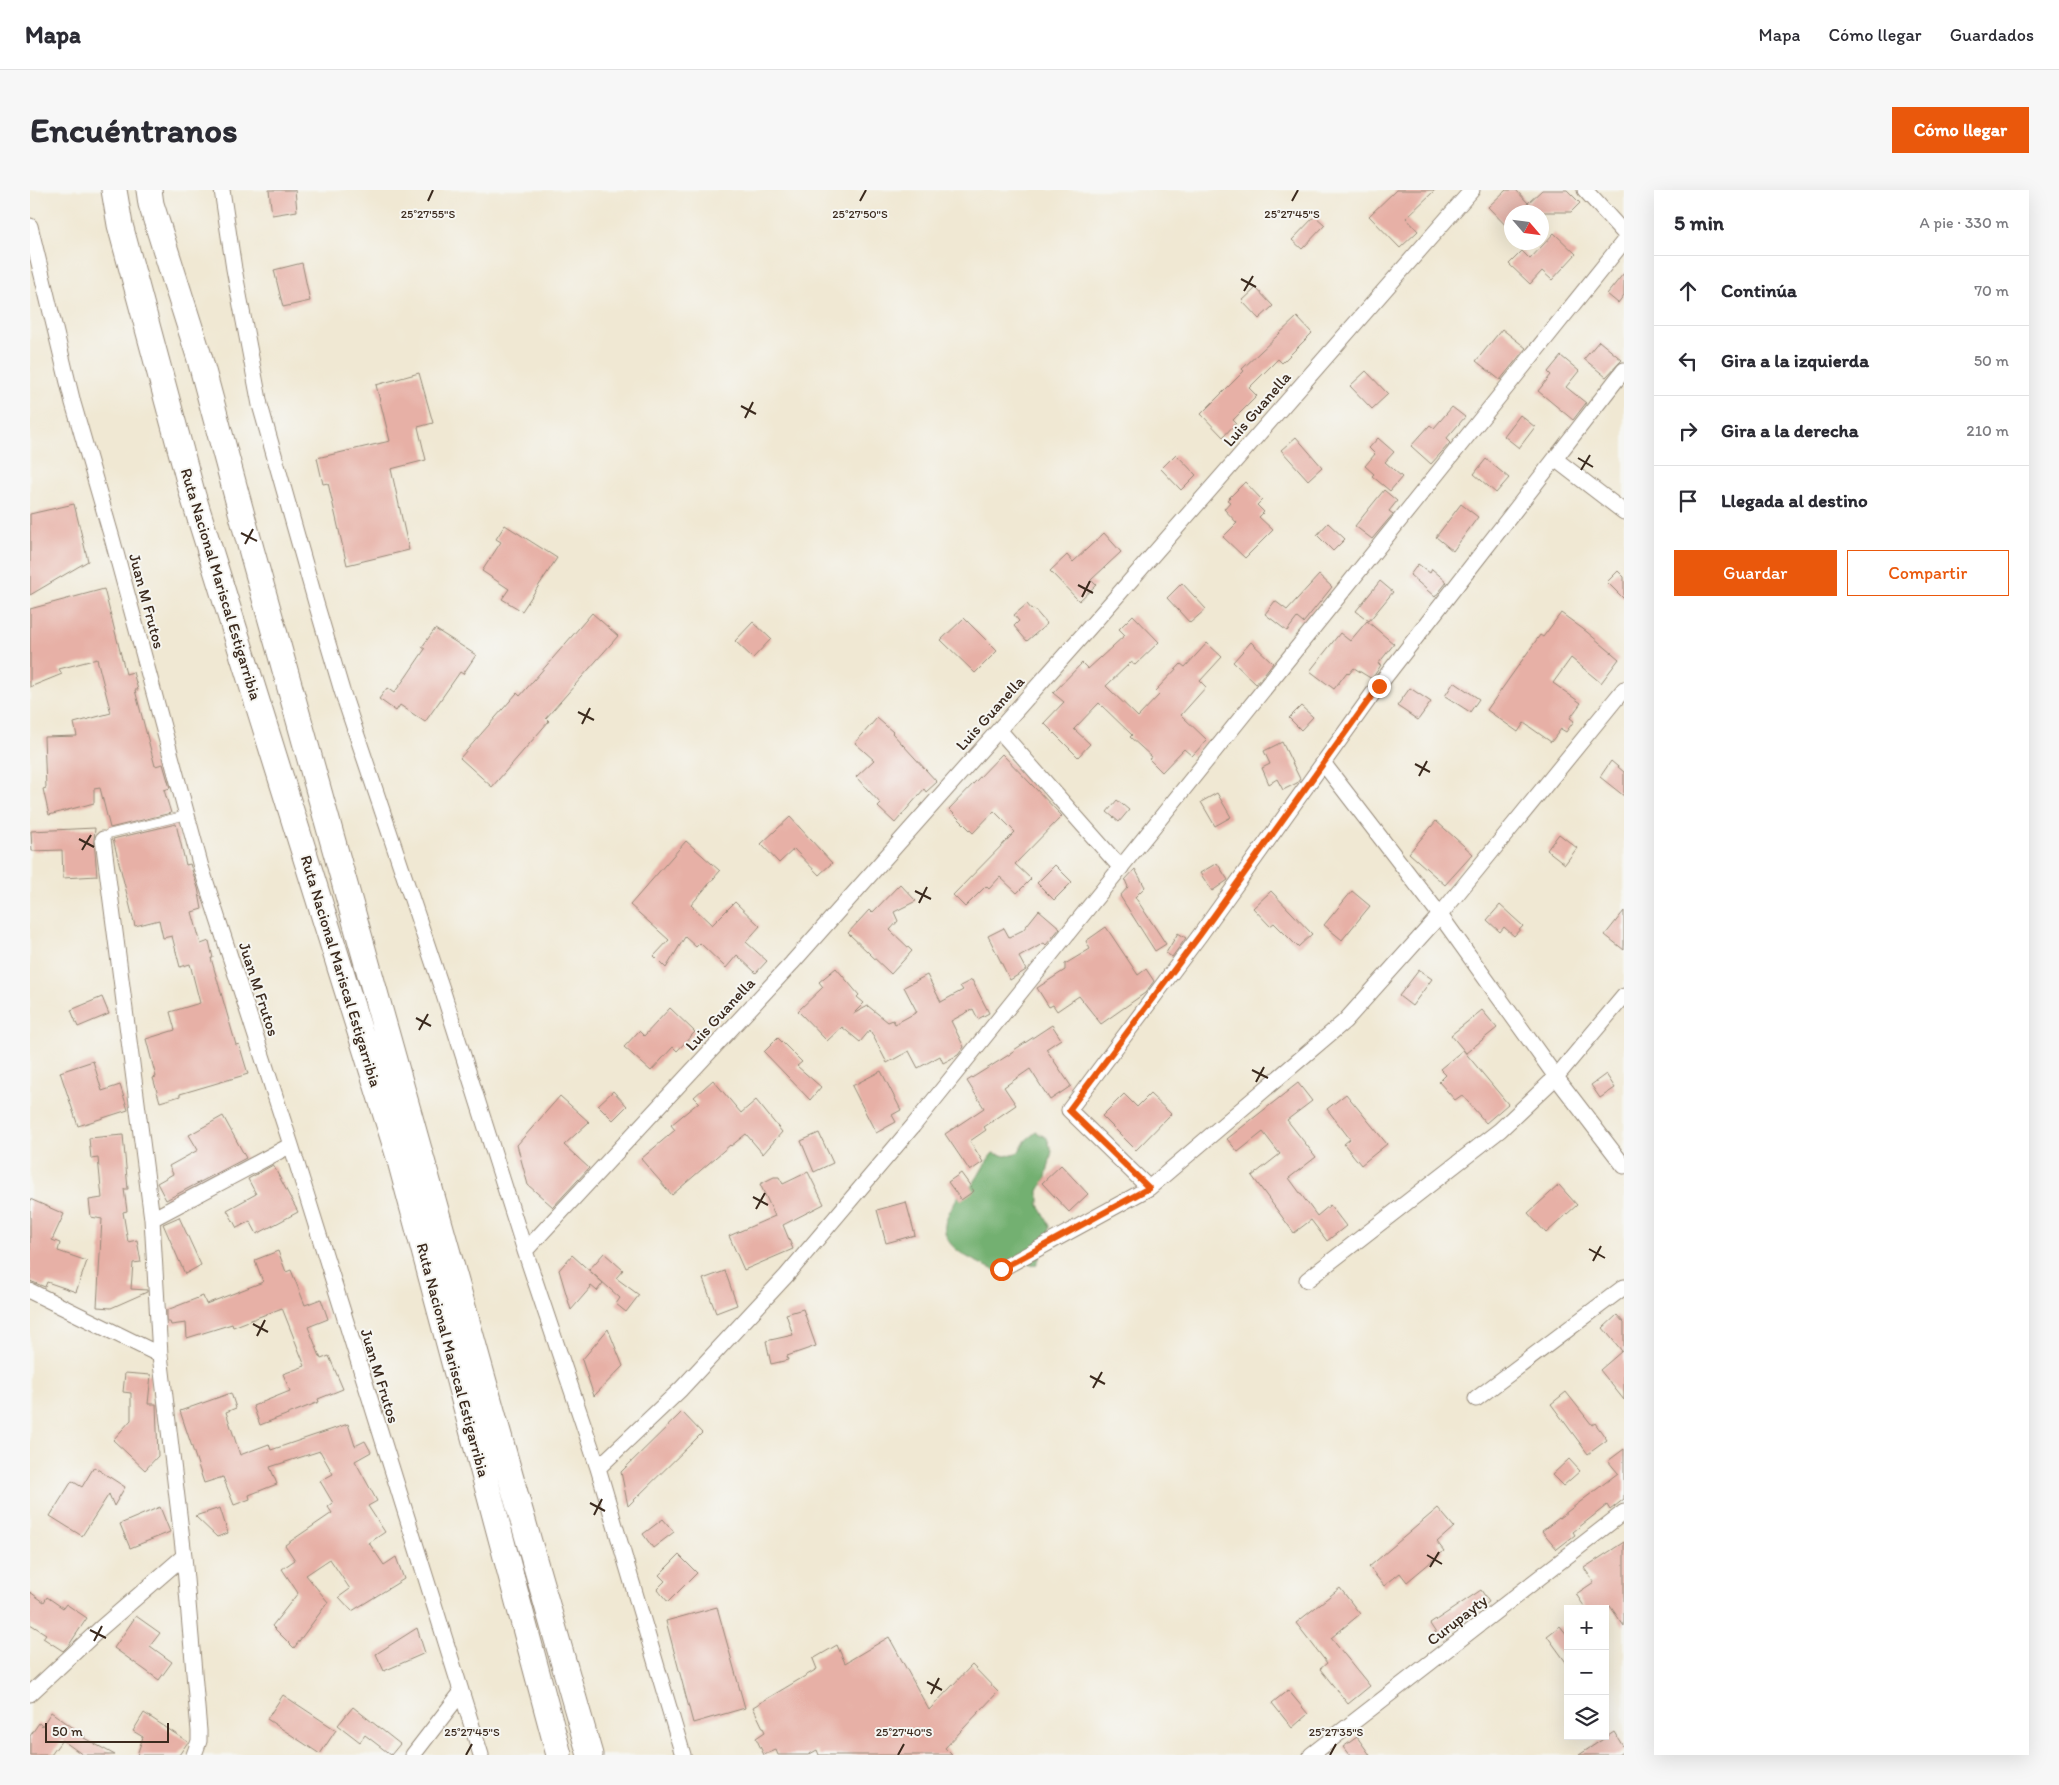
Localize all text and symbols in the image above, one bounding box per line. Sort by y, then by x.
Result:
text: Mapa [25,20,81,49]
text: Mapa [1759,24,1800,46]
text: Cómo llegar [1828,24,1922,46]
text: Guardados [1950,24,2034,46]
button: Cómo llegar [1892,107,2029,153]
text: Encuéntranos [30,109,238,151]
north arrow [1504,205,1549,250]
text: 25°27'55"S [401,207,455,221]
text: 25°27'50"S [832,207,888,221]
text: 25°27'45"S [1264,207,1320,221]
text: 5 min [1674,210,1724,235]
text: A pie · 330 m [1920,213,2009,232]
icon: ahead [1674,277,1702,305]
text: Continúa [1721,279,1797,302]
text: 70 m [1974,281,2009,300]
icon: left [1674,347,1702,375]
text: Gira a la izquierda [1721,349,1869,372]
text: 50 m [1974,351,2009,370]
street label: Luis Guanella [1219,367,1295,450]
icon: right [1674,417,1702,445]
text: Gira a la derecha [1721,419,1859,442]
text: 210 m [1966,421,2009,440]
street label: Ruta Nacional Mariscal Estigarribia [177,466,265,702]
icon: arrive [1674,487,1702,515]
text: Llegada al destino [1721,489,1868,512]
button: Guardar [1674,550,1837,596]
button: Compartir [1847,550,2009,596]
street label: Juan M Frutos [125,551,169,651]
street label: Luis Guanella [952,671,1029,754]
route end [1368,675,1391,698]
street label: Ruta Nacional Mariscal Estigarribia [297,853,385,1089]
street label: Juan M Frutos [235,940,283,1038]
street label: Luis Guanella [681,973,759,1055]
street label: Ruta Nacional Mariscal Estigarribia [413,1241,493,1479]
route start [990,1258,1013,1281]
street label: Juan M Frutos [357,1326,403,1426]
street label: Curupayty [1423,1590,1491,1649]
map controls [1564,1605,1609,1740]
button: + [1564,1605,1609,1650]
button: − [1564,1650,1609,1695]
button: layers [1564,1695,1609,1740]
scale bar [45,1720,169,1743]
text: 50 m [52,1723,83,1740]
text: 25°27'45"S [444,1725,500,1739]
text: 25°27'40"S [876,1725,932,1739]
text: 25°27'35"S [1309,1725,1364,1739]

